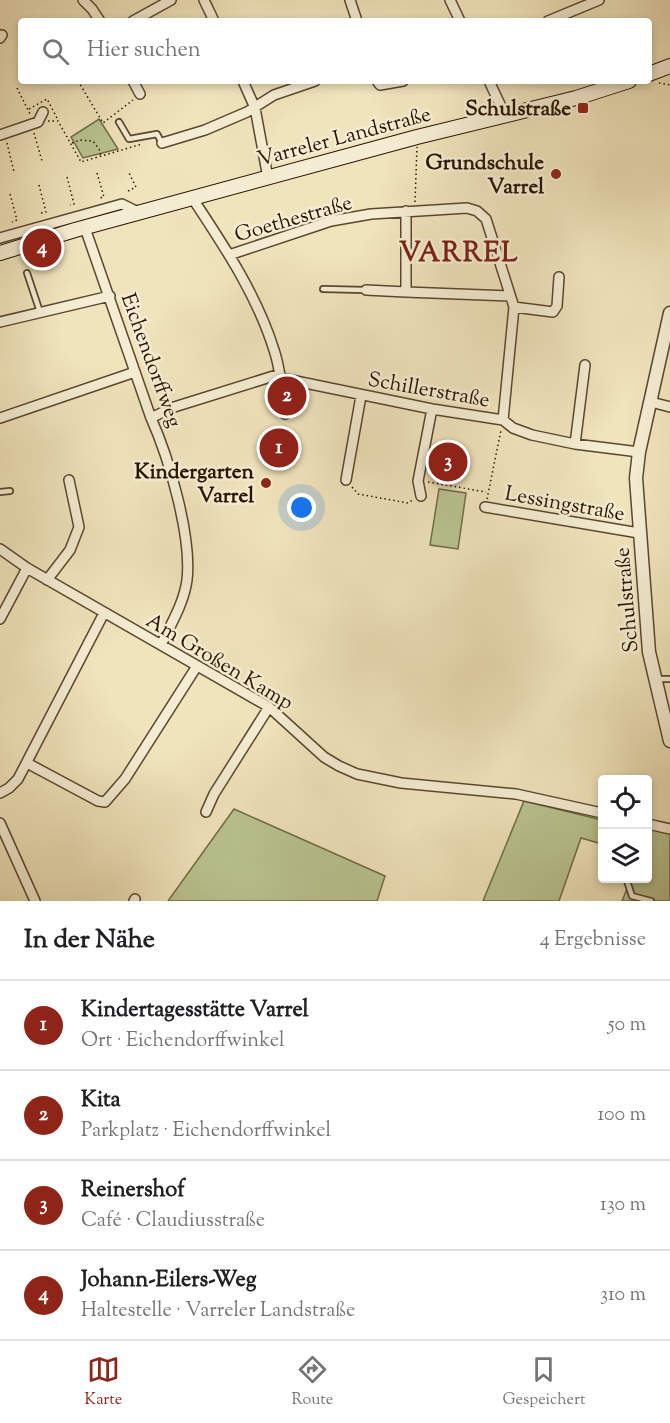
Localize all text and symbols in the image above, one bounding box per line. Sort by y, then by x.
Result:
search box [18,18,652,84]
icon: search [39,35,72,68]
text: Hier suchen [87,35,201,67]
place label: Schulstraße [465,95,571,125]
street label: Varreler Landstraße [254,100,435,176]
marker: Schulstraße [576,101,590,115]
place label: Grundschule Varrel [425,149,544,203]
marker: Grundschule Varrel [549,167,563,181]
street label: Goethestraße [231,189,356,251]
pin: 4 [22,226,62,270]
district label: VARREL [399,235,519,274]
street label: Eichendorffweg [112,289,188,432]
street label: Schillerstraße [365,365,492,416]
pin: 2 [268,374,306,418]
pin: 1 [260,426,298,470]
pin: 3 [428,440,468,484]
place label: Kindergarten Varrel [134,458,255,512]
marker: Kindergarten Varrel [259,476,273,490]
street label: Lessingstraße [502,480,627,530]
your location [287,493,316,522]
street label: Schulstraße [608,546,648,654]
street label: Am Großen Kamp [140,607,298,719]
map controls [598,775,652,883]
button: locate [598,775,652,829]
button: layers [598,829,652,883]
text: In der Nähe [24,922,155,959]
text: 4 Ergebnisse [540,926,646,955]
text: Kindertagesstätte Varrel [81,995,309,1027]
text: 1 [40,1011,47,1040]
text: 50 m [608,1011,646,1040]
text: Ort · Eichendorffwinkel [81,1027,285,1056]
text: Kita [81,1085,121,1117]
text: 2 [39,1101,48,1130]
text: 100 m [597,1101,646,1130]
text: Parkplatz · Eichendorffwinkel [81,1117,331,1146]
text: Reinershof [81,1175,185,1207]
text: 3 [39,1191,48,1220]
text: 130 m [600,1191,646,1220]
text: Café · Claudiusstraße [81,1207,265,1236]
text: Johann-Eilers-Weg [81,1265,256,1297]
text: 4 [38,1281,49,1310]
text: 310 m [600,1281,646,1310]
text: Haltestelle · Varreler Landstraße [81,1297,355,1326]
tab: Karte [85,1353,122,1412]
tab: Route [291,1353,333,1412]
tab: Gespeichert [502,1353,585,1412]

